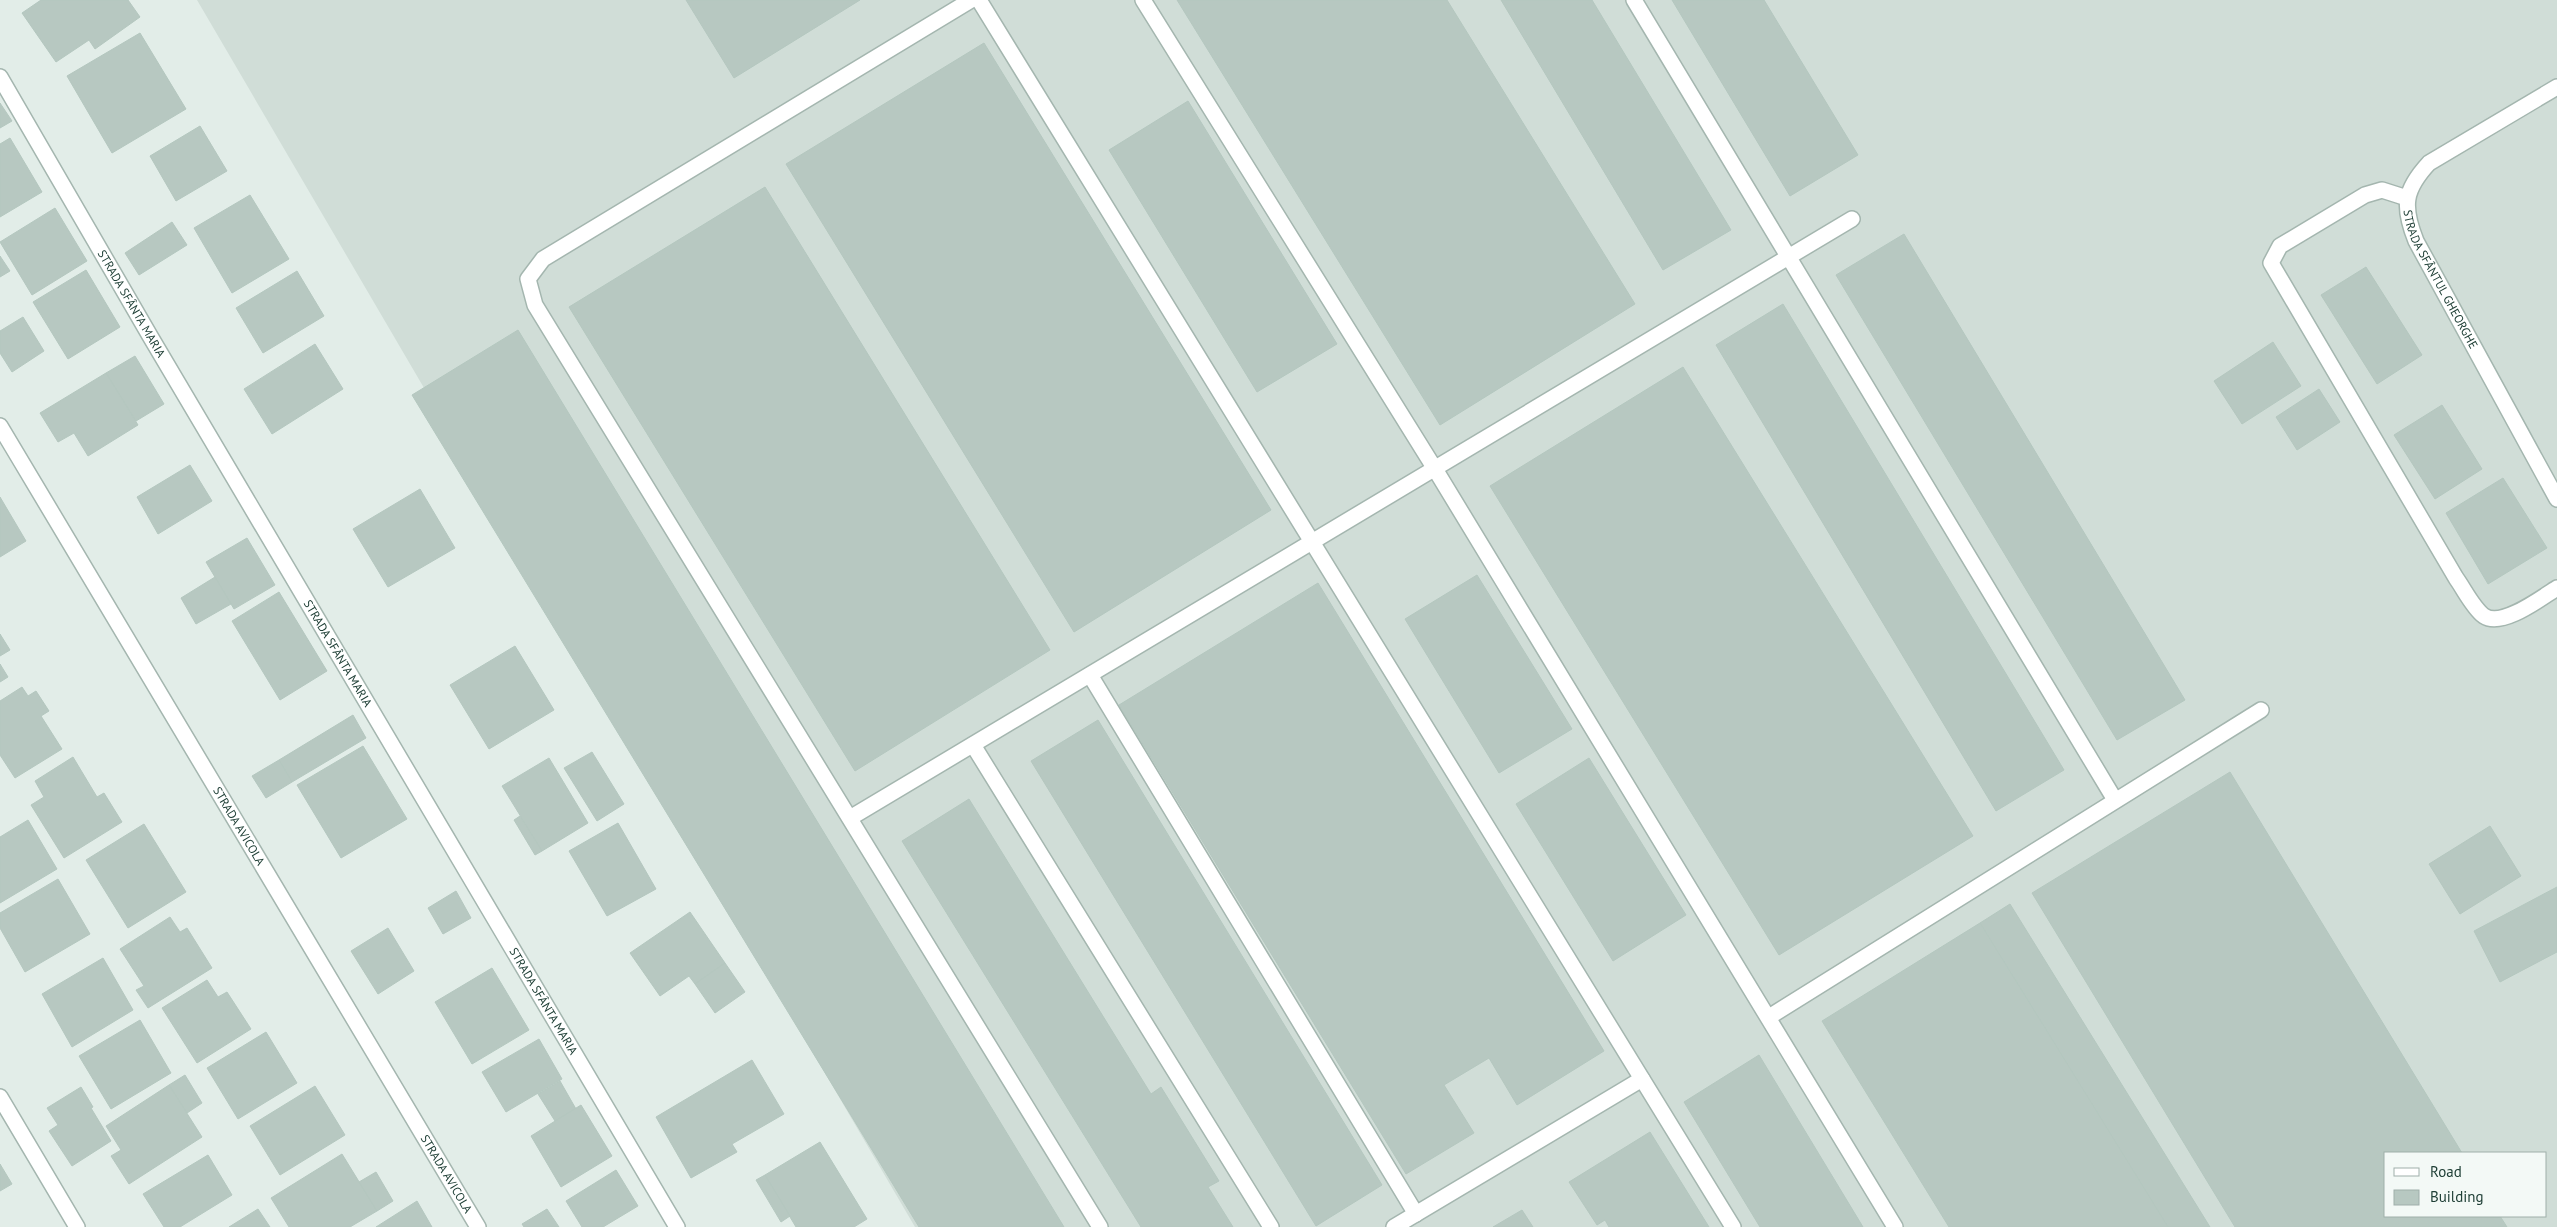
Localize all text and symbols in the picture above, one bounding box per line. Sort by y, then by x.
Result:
street label: STRADA SFÂNTUL GHEORGHE [2400,209,2481,351]
street label: STRADA SFÂNTA MARIA [95,247,169,360]
street label: STRADA SFÂNTA MARIA [301,597,376,709]
street label: STRADA AVICOLA [210,784,268,868]
street label: STRADA SFÂNTA MARIA [506,945,581,1057]
street label: STRADA AVICOLA [418,1132,476,1216]
legend [2384,1152,2547,1217]
text: Road [2430,1162,2462,1181]
text: Building [2430,1187,2484,1206]

